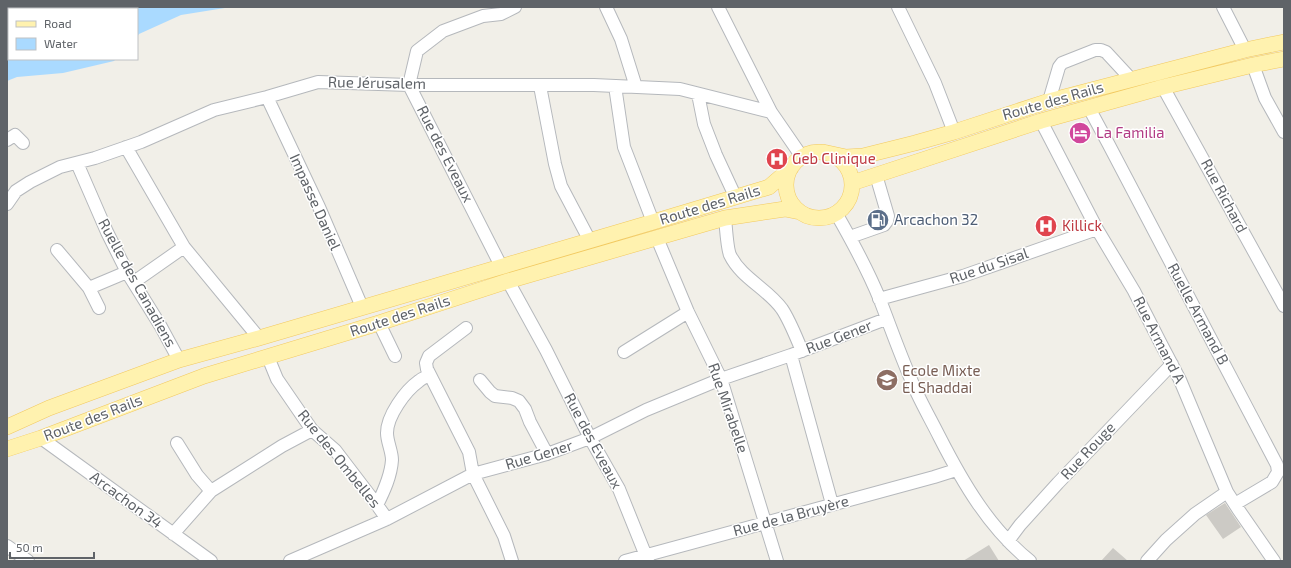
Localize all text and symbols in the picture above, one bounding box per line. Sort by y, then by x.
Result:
legend [8,8,138,60]
text: Road [44,16,72,30]
text: Water [44,36,78,50]
street label: Rue Jérusalem [328,72,426,92]
street label: Route des Rails [1000,77,1105,123]
street label: Rue des Eveaux [414,102,478,205]
hotel icon: La Familia [1067,120,1093,146]
place label: La Familia [1096,123,1165,141]
hospital icon: Geb Clinique [764,146,790,172]
place label: Geb Clinique [792,149,876,167]
street label: Impasse Daniel [287,151,345,253]
street label: Rue Richard [1198,156,1252,236]
street label: Route des Rails [657,180,762,228]
fuel station icon: Arcachon 32 [865,207,891,233]
place label: Arcachon 32 [894,210,978,228]
hospital icon: Killick [1033,213,1059,239]
street label: Ruelle des Canadiens [95,215,181,350]
place label: Killick [1062,216,1103,234]
street label: Rue du Sisal [947,243,1031,287]
street label: Ruelle Armand B [1165,260,1233,367]
street label: Route des Rails [347,290,452,340]
street label: Rue Armand A [1130,293,1190,387]
street label: Rue Gener [803,315,874,357]
street label: Rue Mirabelle [705,360,753,455]
place label: Ecole Mixte El Shaddai [902,361,981,396]
school or university icon: Ecole Mixte El Shaddai [874,367,900,393]
street label: Route des Rails [41,390,145,444]
street label: Rue des Eveaux [561,390,627,492]
street label: Rue des Ombelles [295,406,385,511]
street label: Rue Rouge [1056,418,1118,483]
street label: Rue Gener [503,435,575,473]
street label: Arcachon 34 [87,467,166,531]
street label: Rue de la Bruyère [731,491,850,539]
scale bar [10,534,94,560]
text: 50 m [16,540,43,554]

